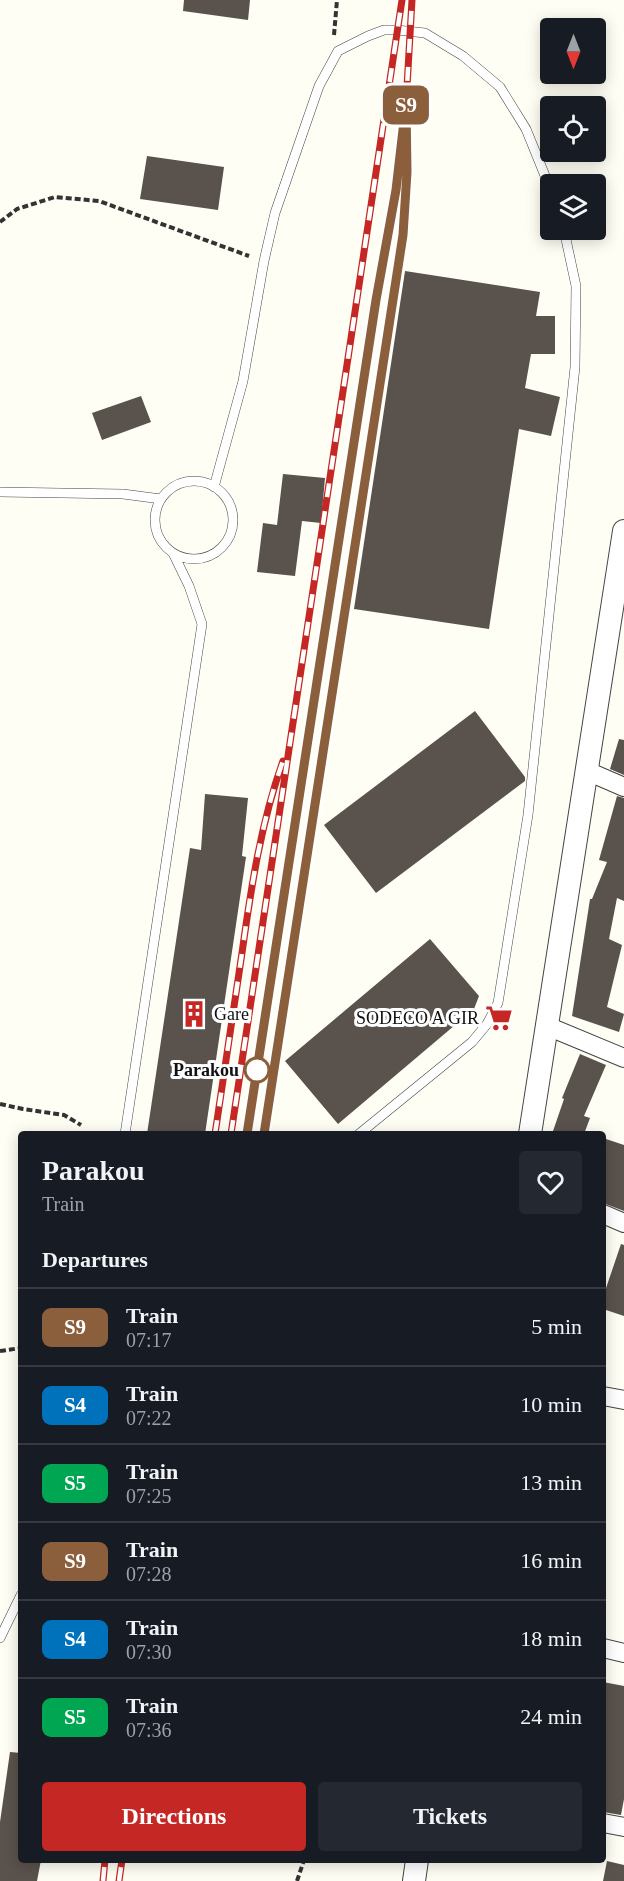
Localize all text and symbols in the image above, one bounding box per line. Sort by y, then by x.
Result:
north arrow [540,18,606,84]
map controls [540,18,606,240]
line badge: S9 [379,86,433,124]
text: S9 [395,93,417,117]
button: locate [540,96,606,162]
button: layers [540,174,606,240]
building icon: Gare [179,999,209,1029]
supermarket icon: SODECO A GIR [484,1003,514,1033]
place label: Gare [214,1004,249,1024]
place label: SODECO A GIR [356,1008,479,1028]
marker: Parakou [244,1057,270,1083]
place label: Parakou [173,1060,239,1080]
button: heart [519,1151,582,1214]
text: Parakou [42,1155,145,1186]
text: Train [42,1193,85,1215]
text: Departures [42,1247,148,1272]
text: Train [126,1303,178,1328]
text: 5 min [531,1314,582,1339]
text: S9 [64,1315,86,1339]
text: 07:17 [126,1329,172,1351]
text: Train [126,1381,178,1406]
text: 10 min [520,1392,582,1417]
text: S4 [64,1393,86,1417]
text: 07:22 [126,1407,172,1429]
text: Train [126,1459,178,1484]
text: 13 min [520,1470,582,1495]
text: S5 [64,1471,86,1495]
text: 07:25 [126,1485,172,1507]
text: Train [126,1537,178,1562]
text: 16 min [520,1548,582,1573]
text: S9 [64,1549,86,1573]
text: 07:28 [126,1563,172,1585]
text: Train [126,1615,178,1640]
text: 18 min [520,1626,582,1651]
text: S4 [64,1627,86,1651]
text: 07:30 [126,1641,172,1663]
text: Train [126,1693,178,1718]
text: 24 min [520,1704,582,1729]
text: S5 [64,1705,86,1729]
text: 07:36 [126,1719,172,1741]
button: Directions [42,1782,306,1851]
button: Tickets [318,1782,582,1851]

